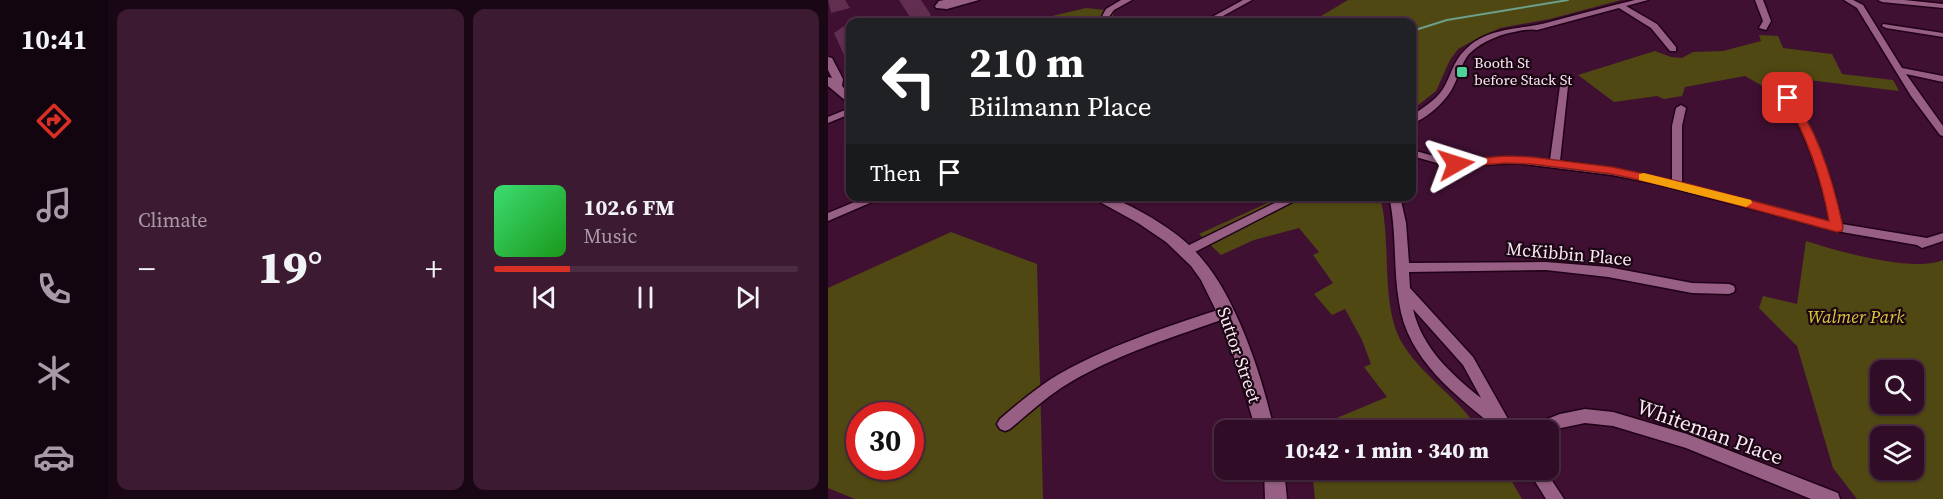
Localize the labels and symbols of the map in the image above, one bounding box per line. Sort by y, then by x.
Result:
place label: Booth St before Stack St [1474,52,1572,90]
marker: Booth St before Stack St [1455,65,1469,79]
pin [1762,72,1813,123]
position arrow [1424,132,1488,196]
street label: McKibbin Place [1505,236,1633,271]
street label: Suttor Street [1211,304,1268,406]
park label: Walmer Park [1807,304,1905,329]
street label: Whiteman Place [1633,392,1787,471]
speed limit sign: 30 [846,402,924,480]

